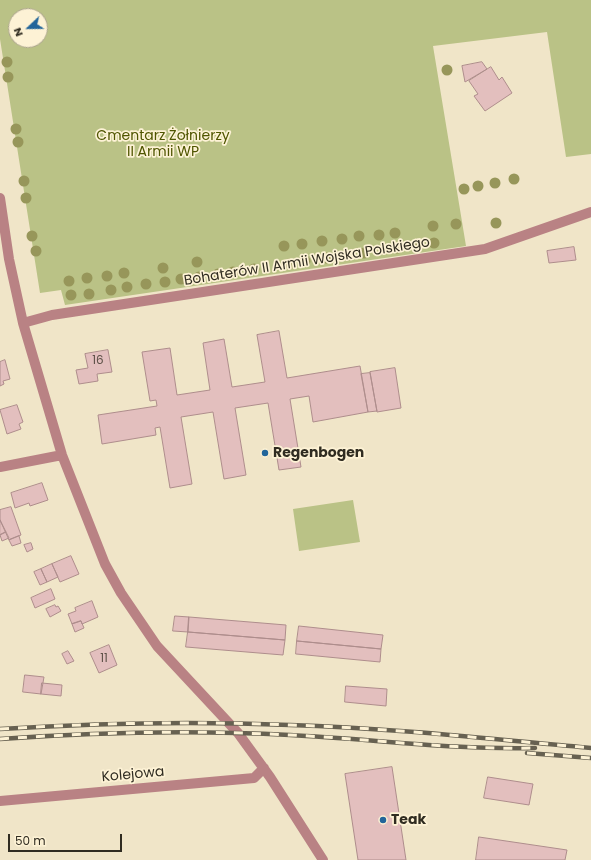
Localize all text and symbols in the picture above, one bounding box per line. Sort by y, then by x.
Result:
north arrow [8,8,48,48]
text: N [9,25,27,39]
park label: Cmentarz Żołnierzy II Armii WP [96,128,230,160]
street label: Bohaterów II Armii Wojska Polskiego [183,234,431,290]
house number: 16 [92,354,104,368]
place label: Regenbogen [273,445,364,461]
marker: Regenbogen [260,448,270,458]
house number: 11 [100,652,108,666]
street label: Kolejowa [101,764,165,786]
place label: Teak [391,812,426,828]
marker: Teak [378,815,388,825]
scale bar [10,826,124,852]
text: 50 m [15,832,46,849]

